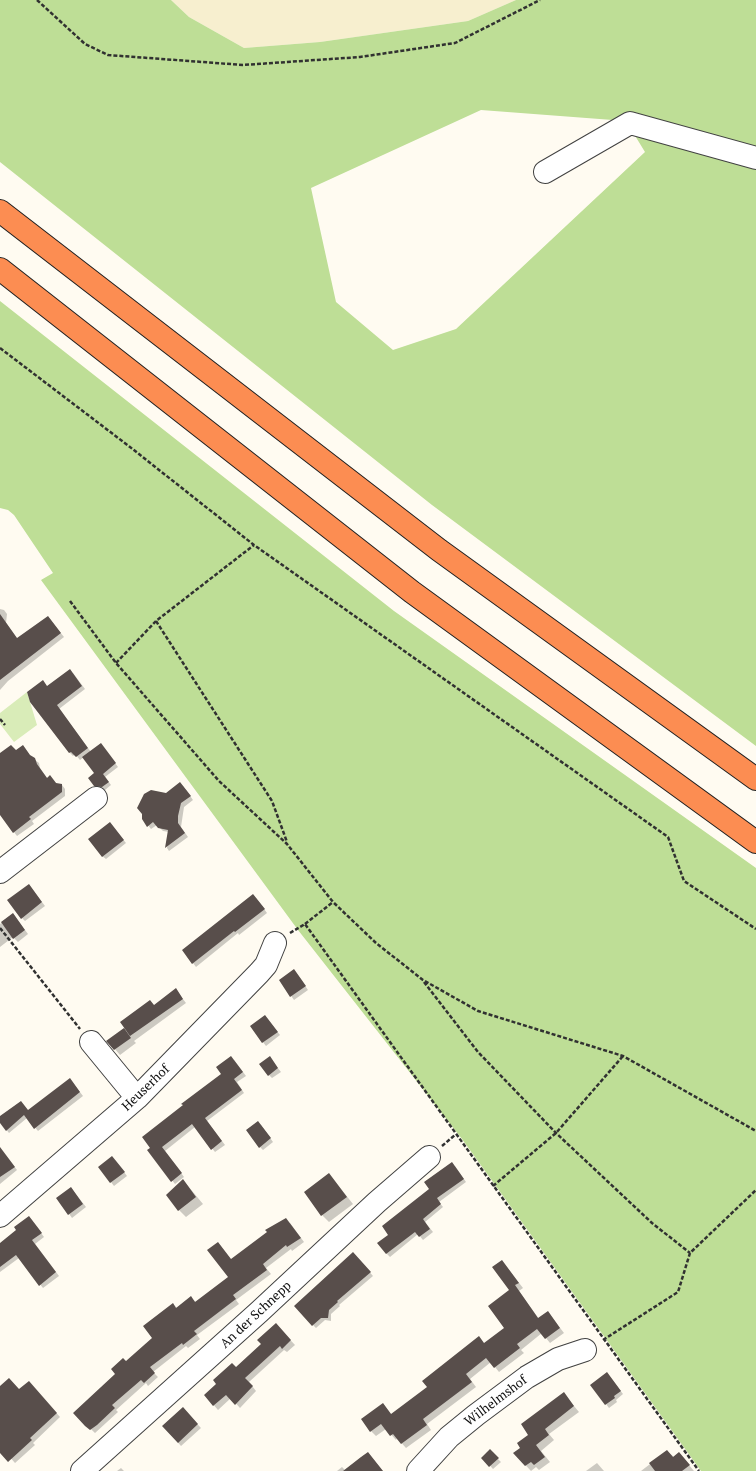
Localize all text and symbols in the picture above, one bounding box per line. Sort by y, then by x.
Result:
street label: Heuserhof [119,1062,173,1114]
street label: An der Schnepp [217,1278,295,1352]
street label: Wilhelmshof [462,1372,530,1430]

